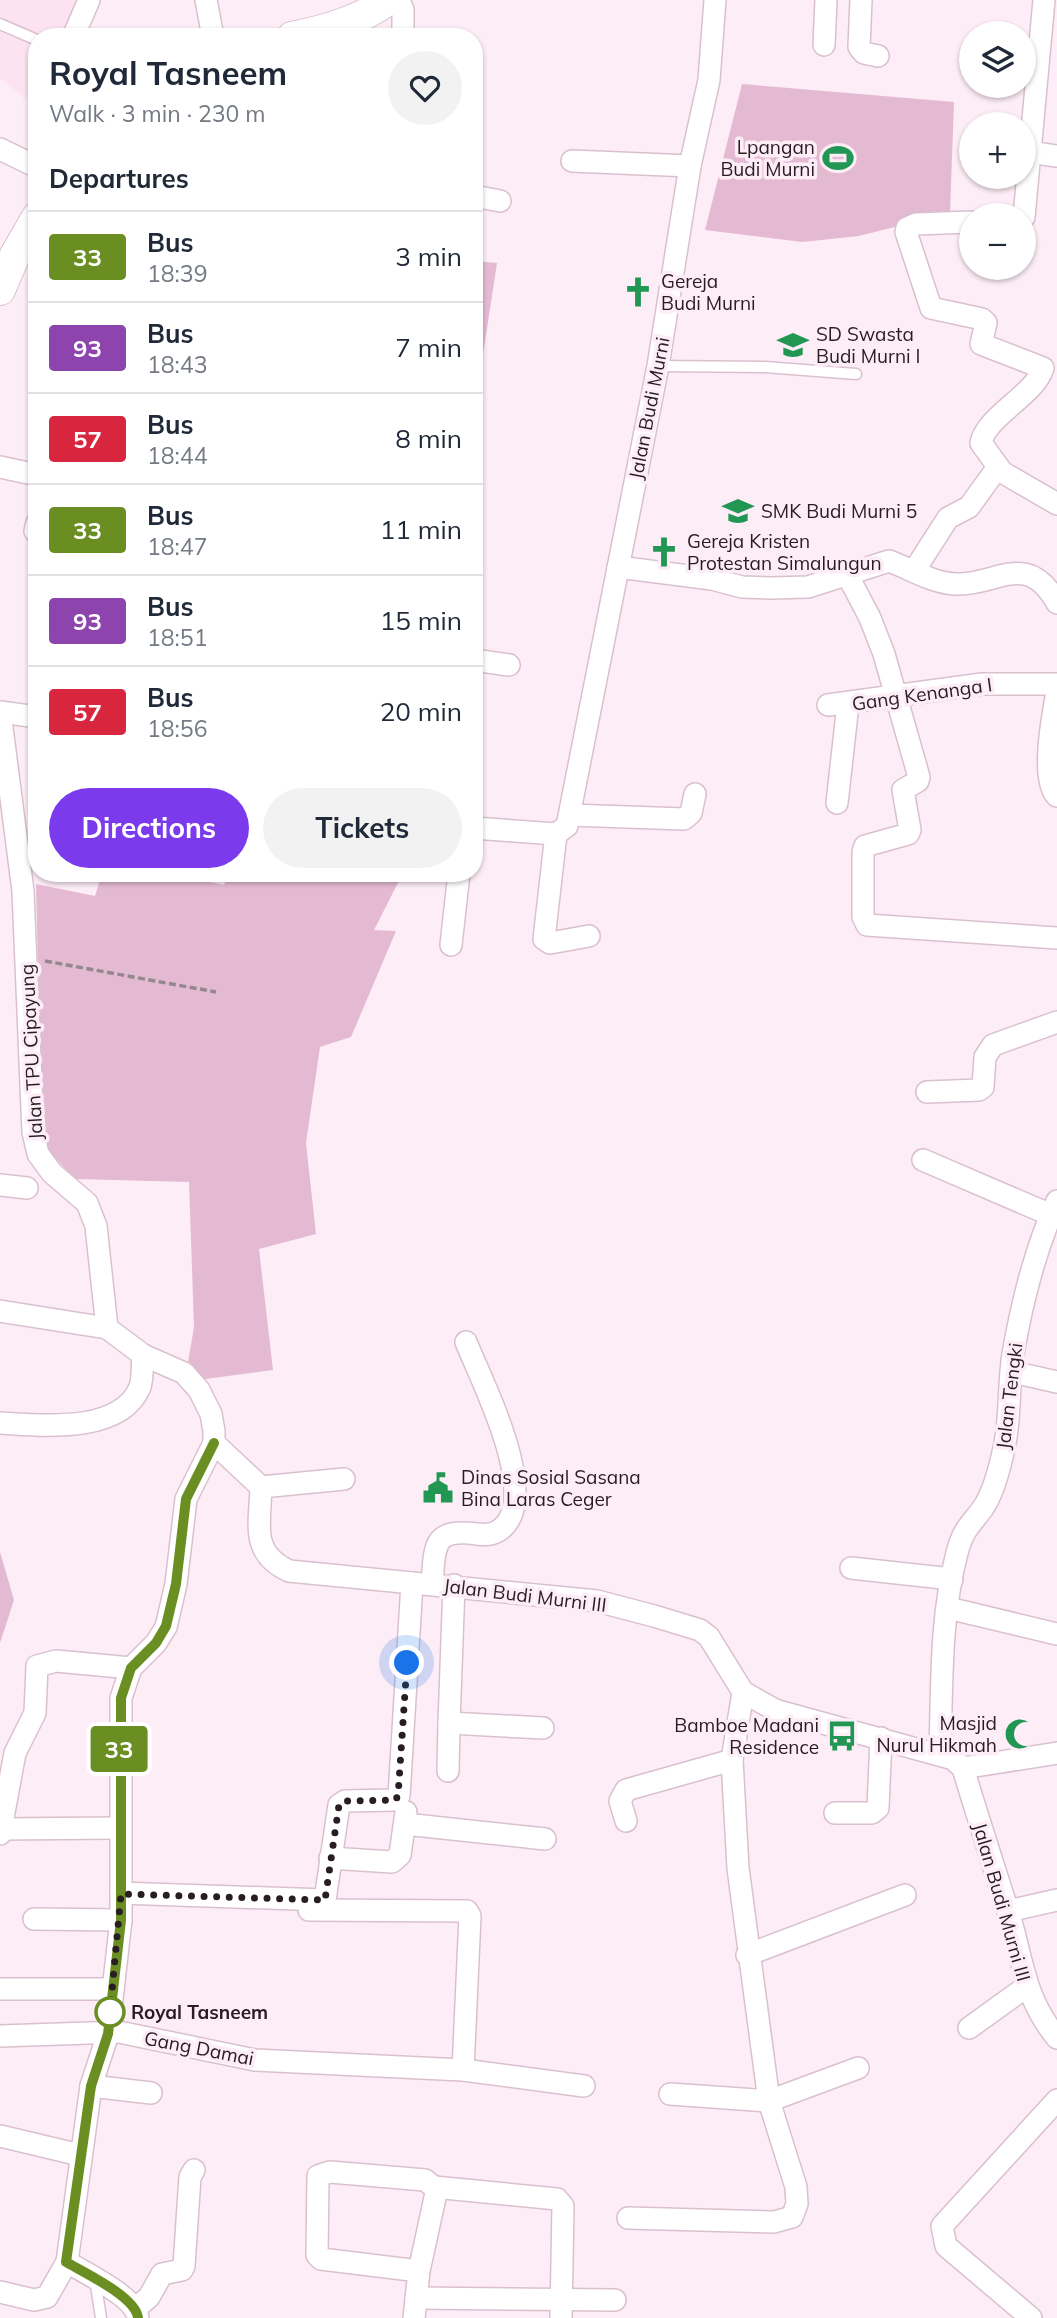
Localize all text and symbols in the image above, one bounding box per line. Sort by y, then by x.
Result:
map controls [959,21,1036,280]
button: layers [959,21,1036,98]
button: heart [388,51,462,125]
text: Royal Tasneem [49,52,287,93]
text: Walk · 3 min · 230 m [49,99,266,128]
button: + [959,112,1036,189]
place label: Lpangan Budi Murni [720,135,815,181]
sports icon: Lpangan Budi Murni [821,141,855,175]
text: Departures [49,162,189,195]
button: − [959,203,1036,280]
text: Bus [147,226,193,259]
text: 3 min [395,240,462,273]
text: 33 [73,242,102,272]
text: 18:39 [147,259,207,288]
place label: Gereja Budi Murni [661,269,756,315]
church icon: Gereja Budi Murni [621,275,655,309]
text: Bus [147,317,193,350]
place label: SD Swasta Budi Murni I [816,322,920,368]
school or university icon: SD Swasta Budi Murni I [776,328,810,362]
text: 7 min [395,331,462,364]
text: 93 [73,333,102,363]
street label: Jalan Budi Murni [623,335,675,481]
text: 18:43 [147,350,207,379]
text: Bus [147,408,193,441]
text: 8 min [395,422,462,455]
text: 57 [73,424,102,454]
text: 18:44 [147,441,207,470]
school or university icon: SMK Budi Murni 5 [721,494,755,528]
text: Bus [147,499,193,532]
place label: SMK Budi Murni 5 [761,499,917,523]
text: 11 min [380,513,462,546]
text: 33 [73,515,102,545]
place label: Gereja Kristen Protestan Simalungun [687,529,882,575]
text: 18:47 [147,532,207,561]
church icon: Gereja Kristen Protestan Simalungun [647,535,681,569]
text: Bus [147,590,193,623]
text: 15 min [380,604,462,637]
text: 93 [73,606,102,636]
text: 18:51 [147,623,207,652]
street label: Gang Kenanga I [850,672,994,716]
text: Bus [147,681,193,714]
text: 20 min [380,695,462,728]
text: 57 [73,697,102,727]
text: 18:56 [147,714,207,743]
button: Directions [49,788,249,868]
button: Tickets [263,788,462,868]
street label: Jalan TPU Cipayung [14,963,48,1141]
street label: Jalan Tengki [991,1341,1027,1451]
place label: Dinas Sosial Sasana Bina Laras Ceger [461,1465,641,1511]
public building icon: Dinas Sosial Sasana Bina Laras Ceger [421,1471,455,1505]
street label: Jalan Budi Murni III [442,1573,608,1617]
your location [389,1645,424,1680]
place label: Masjid Nurul Hikmah [876,1711,997,1757]
place label: Bamboe Madani Residence [674,1713,819,1759]
mosque icon: Masjid Nurul Hikmah [1003,1717,1037,1751]
bus stop icon: Bamboe Madani Residence [825,1719,859,1753]
line badge: 33 [88,1726,150,1772]
text: 33 [105,1734,133,1764]
street label: Jalan Budi Murni III [968,1820,1036,1984]
marker: Royal Tasneem [95,1997,125,2027]
place label: Royal Tasneem [131,2000,268,2024]
street label: Gang Damai [142,2026,256,2070]

